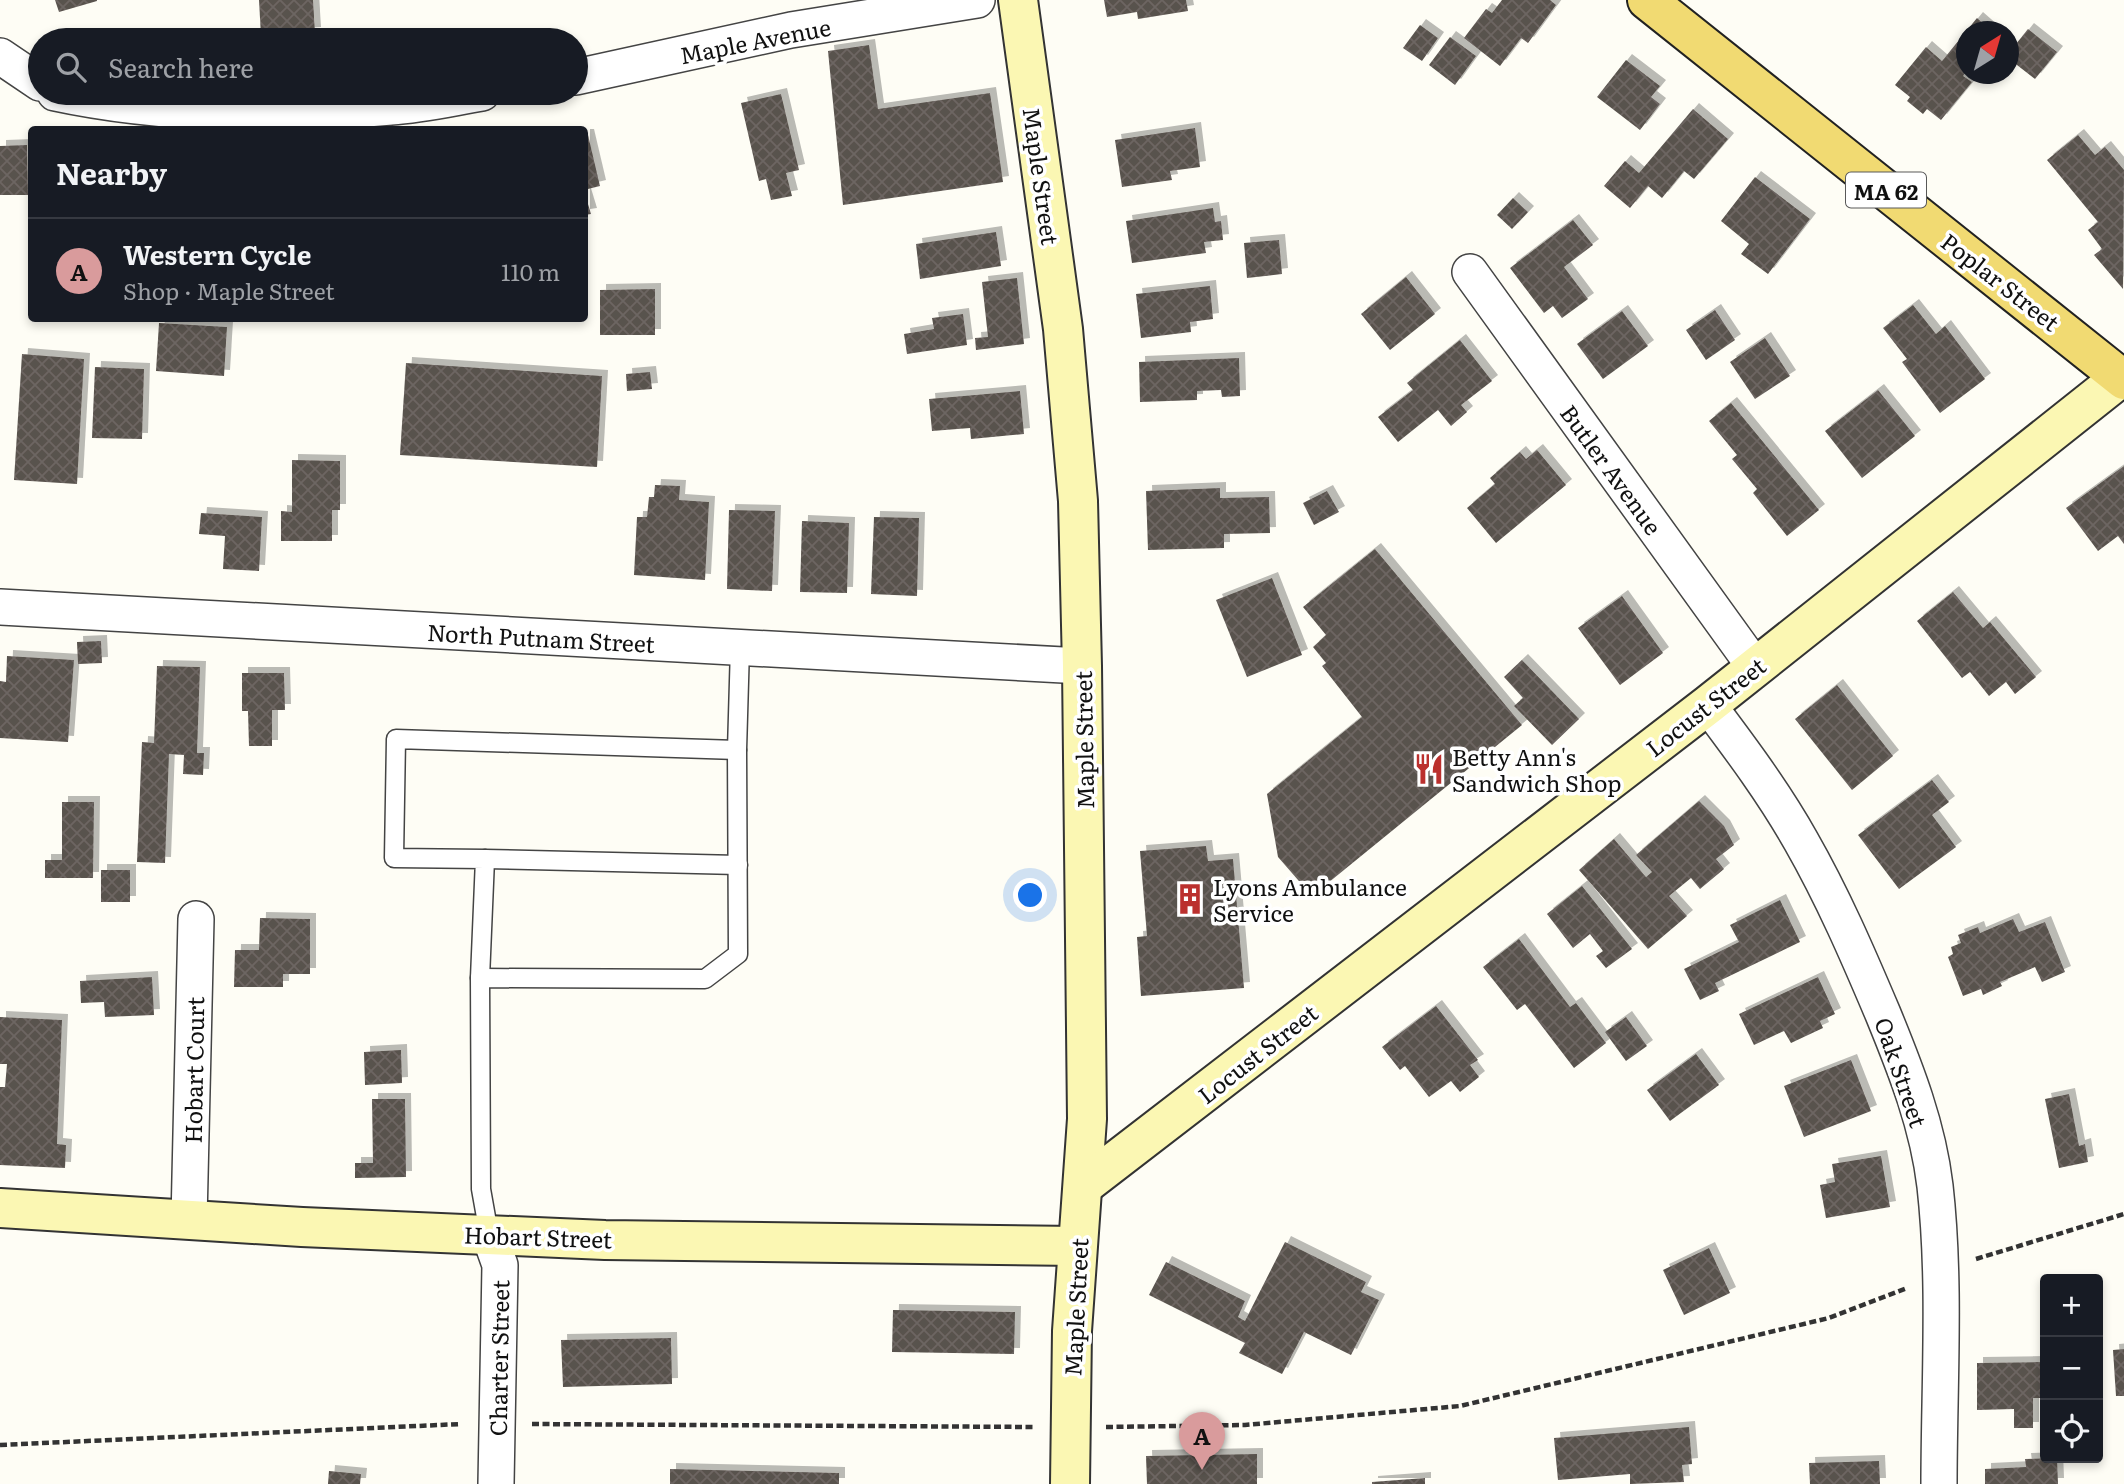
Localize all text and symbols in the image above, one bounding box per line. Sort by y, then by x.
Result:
street label: Maple Avenue [676,9,834,71]
north arrow [1956,21,2019,84]
search box [28,28,588,105]
text: Search here [108,47,254,86]
icon: search [52,48,90,86]
street label: Maple Street [1016,105,1069,248]
text: Nearby [56,150,167,194]
road number: MA 62 [1846,172,1926,208]
street label: Poplar Street [1935,224,2068,339]
text: Western Cycle [123,234,311,273]
text: A [70,254,88,288]
text: 110 m [501,254,560,288]
text: Shop · Maple Street [123,273,335,307]
street label: Butler Avenue [1553,397,1671,541]
street label: North Putnam Street [426,614,656,660]
street label: Locust Street [1638,648,1773,764]
street label: Maple Street [1065,670,1101,810]
place label: Betty Ann's Sandwich Shop [1452,739,1621,799]
restaurant icon: Betty Ann's Sandwich Shop [1412,752,1446,786]
place label: Lyons Ambulance Service [1213,869,1407,929]
your location [1013,878,1047,912]
building icon: Lyons Ambulance Service [1173,882,1207,916]
street label: Locust Street [1190,995,1325,1111]
street label: Hobart Court [175,996,211,1144]
street label: Oak Street [1867,1012,1937,1132]
street label: Hobart Street [463,1216,614,1256]
street label: Maple Street [1054,1236,1096,1377]
map controls [2040,1274,2103,1463]
button: + [2040,1274,2103,1337]
street label: Charter Street [480,1279,516,1436]
button: − [2040,1337,2103,1400]
button: locate [2040,1400,2103,1463]
pin: A [1179,1412,1225,1470]

